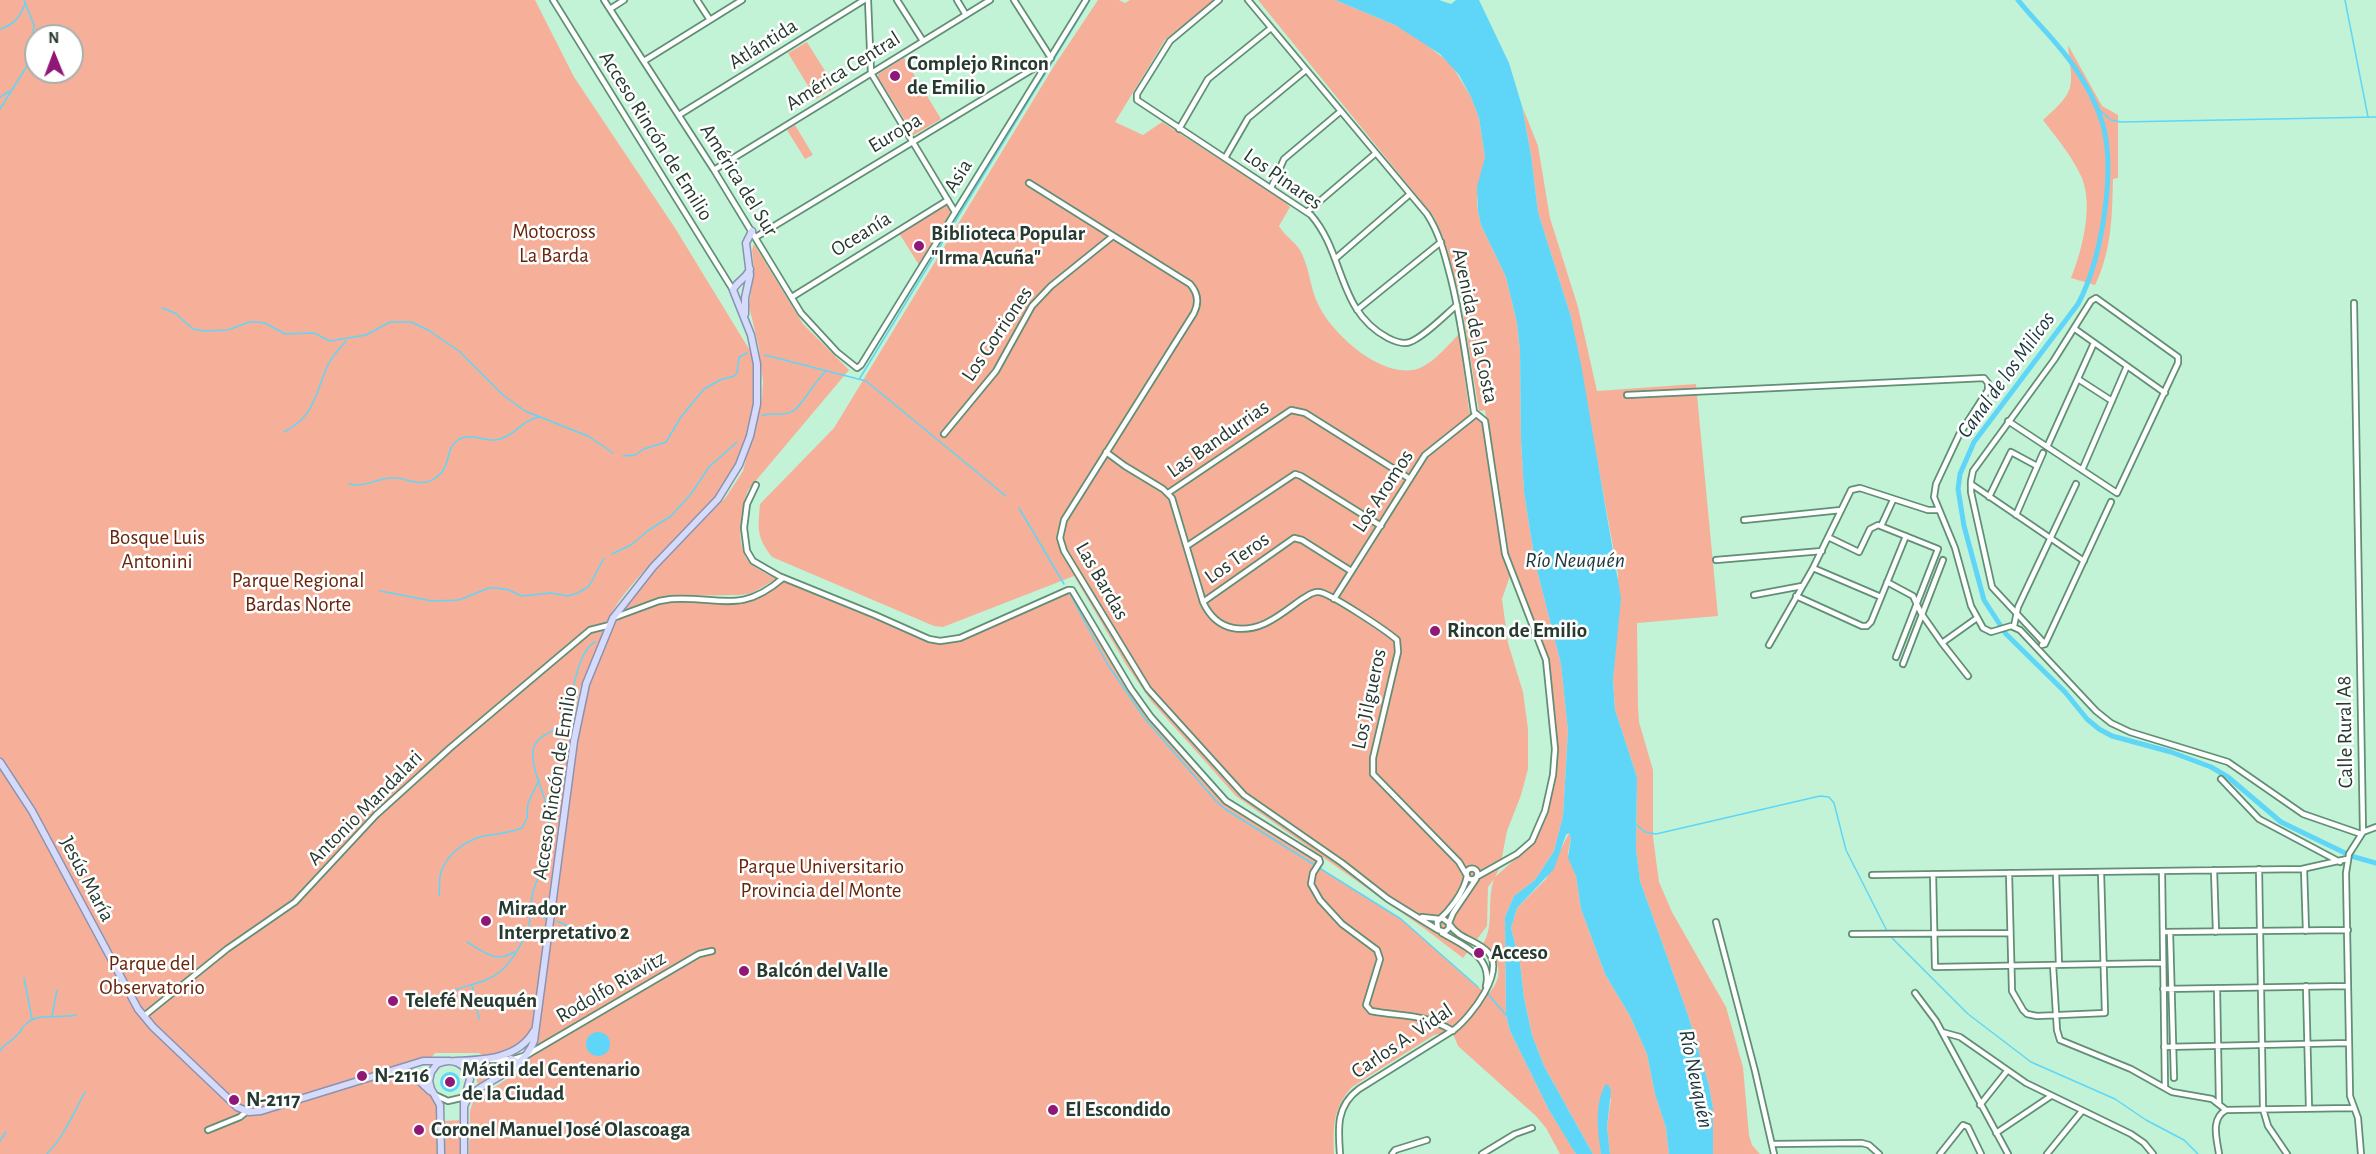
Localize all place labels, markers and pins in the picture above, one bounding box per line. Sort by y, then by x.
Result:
place label: Complejo Rincon de Emilio [907,51,1049,101]
marker: Complejo Rincon de Emilio [888,69,902,83]
place label: Biblioteca Popular "Irma Acuña" [931,221,1085,271]
marker: Biblioteca Popular "Irma Acuña" [912,239,926,253]
place label: Rincon de Emilio [1447,618,1587,644]
marker: Rincon de Emilio [1428,624,1442,638]
place label: Mirador Interpretativo 2 [498,896,630,946]
marker: Mirador Interpretativo 2 [479,914,493,928]
place label: Acceso [1491,940,1548,966]
marker: Acceso [1472,946,1486,960]
place label: Balcón del Valle [756,958,888,984]
marker: Balcón del Valle [737,964,751,978]
place label: Telefé Neuquén [405,988,537,1014]
marker: Telefé Neuquén [386,994,400,1008]
place label: Mástil del Centenario de la Ciudad [462,1057,640,1107]
place label: N-2116 [374,1063,430,1089]
marker: N-2116 [355,1069,369,1083]
marker: Mástil del Centenario de la Ciudad [443,1075,457,1089]
place label: N-2117 [246,1087,300,1113]
marker: N-2117 [227,1093,241,1107]
place label: El Escondido [1065,1097,1171,1123]
marker: El Escondido [1046,1103,1060,1117]
place label: Coronel Manuel José Olascoaga [431,1117,690,1143]
marker: Coronel Manuel José Olascoaga [412,1123,426,1137]

